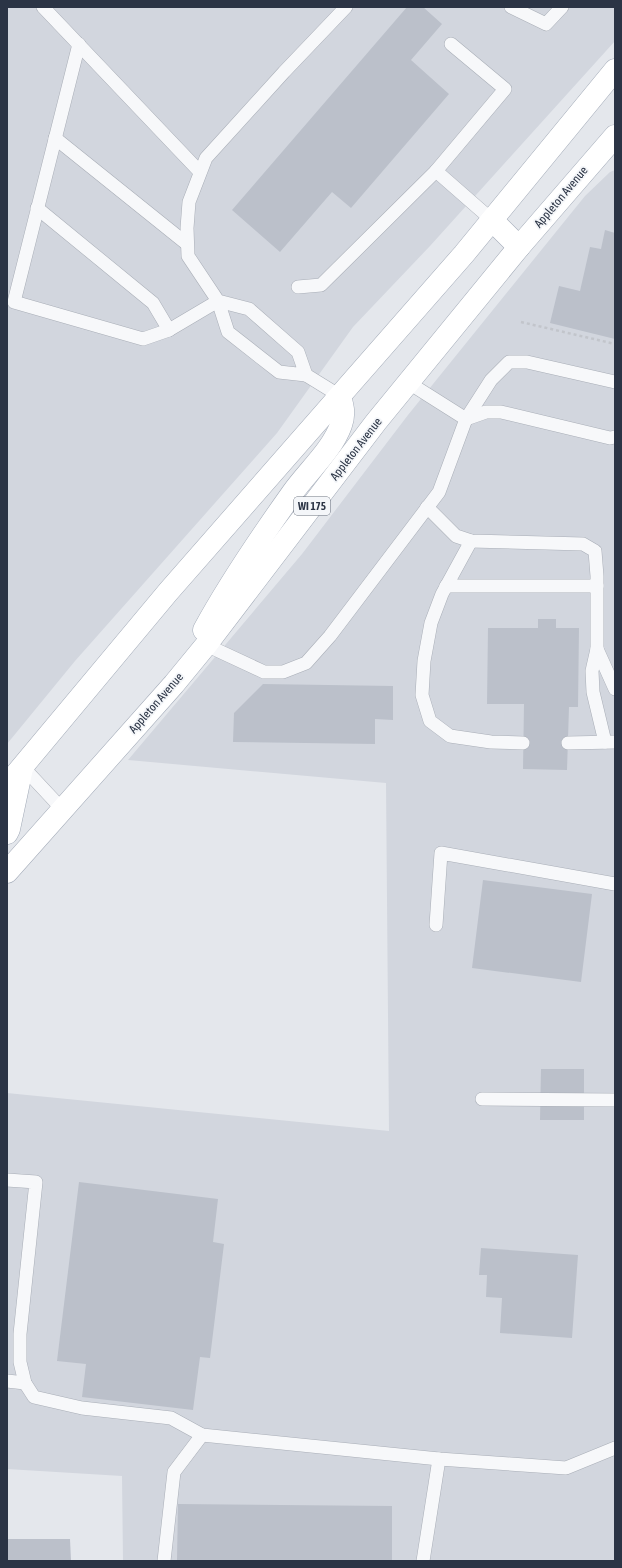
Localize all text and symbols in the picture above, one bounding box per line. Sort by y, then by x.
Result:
street label: Appleton Avenue [531,164,591,230]
street label: Appleton Avenue [327,415,385,483]
road number: WI 175 [294,497,330,515]
street label: Appleton Avenue [126,670,186,736]

